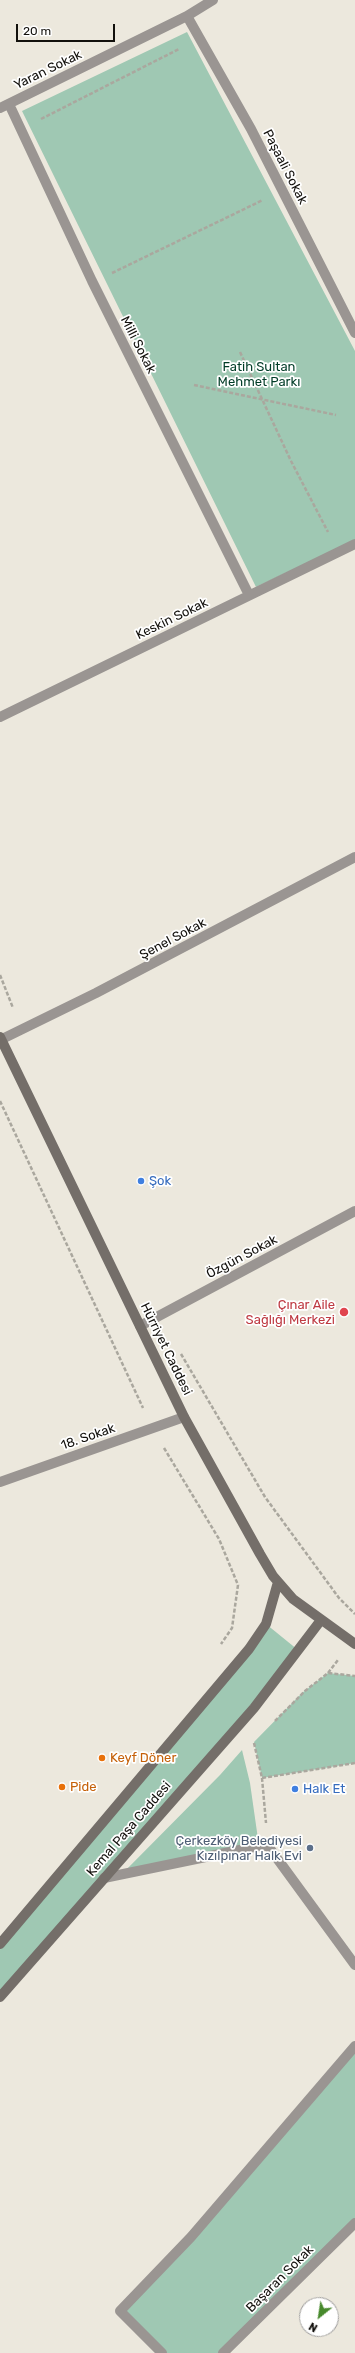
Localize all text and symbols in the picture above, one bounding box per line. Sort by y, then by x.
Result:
scale bar [18,16,117,42]
text: 20 m [23,24,51,38]
street label: Yaran Sokak [12,47,84,93]
street label: Paşaali Sokak [259,127,311,207]
street label: Milli Sokak [117,314,159,376]
park label: Fatih Sultan Mehmet Parkı [218,359,300,390]
street label: Keskin Sokak [133,595,211,643]
street label: Şenel Sokak [137,915,209,963]
place label: Şok [149,1173,171,1189]
marker: Şok [136,1176,146,1186]
street label: Özgün Sokak [204,1232,280,1282]
place label: Çınar Aile Sağlığı Merkezi [246,1297,335,1328]
street label: Hürriyet Caddesi [137,1300,195,1398]
marker: Çınar Aile Sağlığı Merkezi [338,1306,350,1318]
street label: 18. Sokak [59,1420,117,1454]
place label: Keyf Döner [110,1750,176,1766]
marker: Keyf Döner [97,1753,107,1763]
street label: Kemal Paşa Caddesi [84,1778,174,1880]
place label: Pide [70,1779,97,1795]
place label: Halk Et [303,1781,345,1797]
marker: Pide [57,1782,67,1792]
marker: Halk Et [290,1784,300,1794]
place label: Çerkezköy Belediyesi Kızılpınar Halk Evi [176,1833,302,1864]
marker: Çerkezköy Belediyesi Kızılpınar Halk Evi [305,1843,315,1853]
street label: Başaran Sokak [243,2242,317,2316]
north arrow [299,2297,339,2337]
text: N [307,2319,320,2335]

